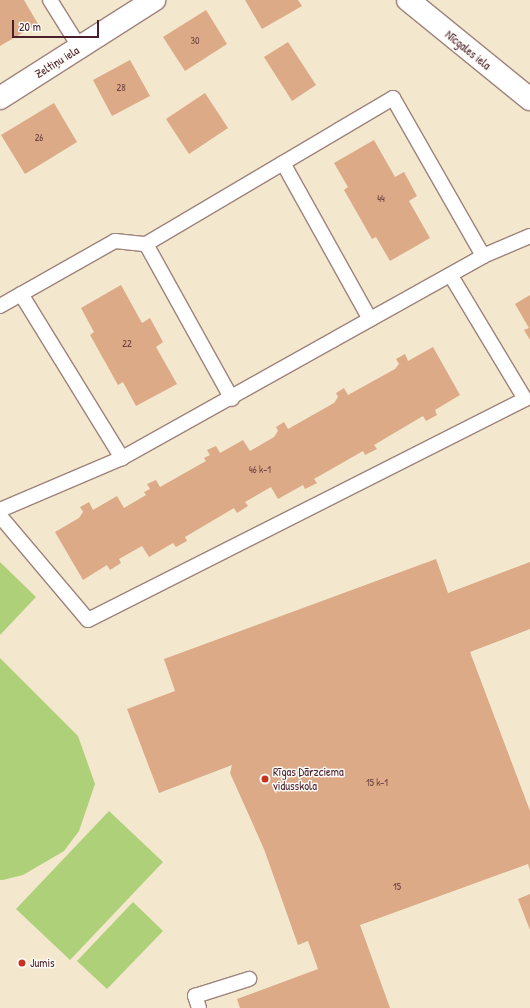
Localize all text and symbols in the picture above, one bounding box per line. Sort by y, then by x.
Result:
scale bar [14,12,101,38]
text: 20 m [19,18,41,35]
street label: Nīcgales iela [442,27,494,73]
house number: 30 [191,35,199,47]
street label: Zeltiņu iela [32,43,82,81]
house number: 28 [116,82,126,94]
house number: 26 [35,132,43,144]
house number: 44 [377,193,385,205]
house number: 22 [122,338,132,350]
house number: 46 k-1 [249,464,271,476]
place label: Rīgas Dārzciema vidusskola [273,765,344,793]
marker: Rīgas Dārzciema vidusskola [260,774,270,784]
house number: 15 k-1 [366,777,388,789]
house number: 15 [393,881,401,893]
place label: Jumis [30,956,55,970]
marker: Jumis [17,958,27,968]

